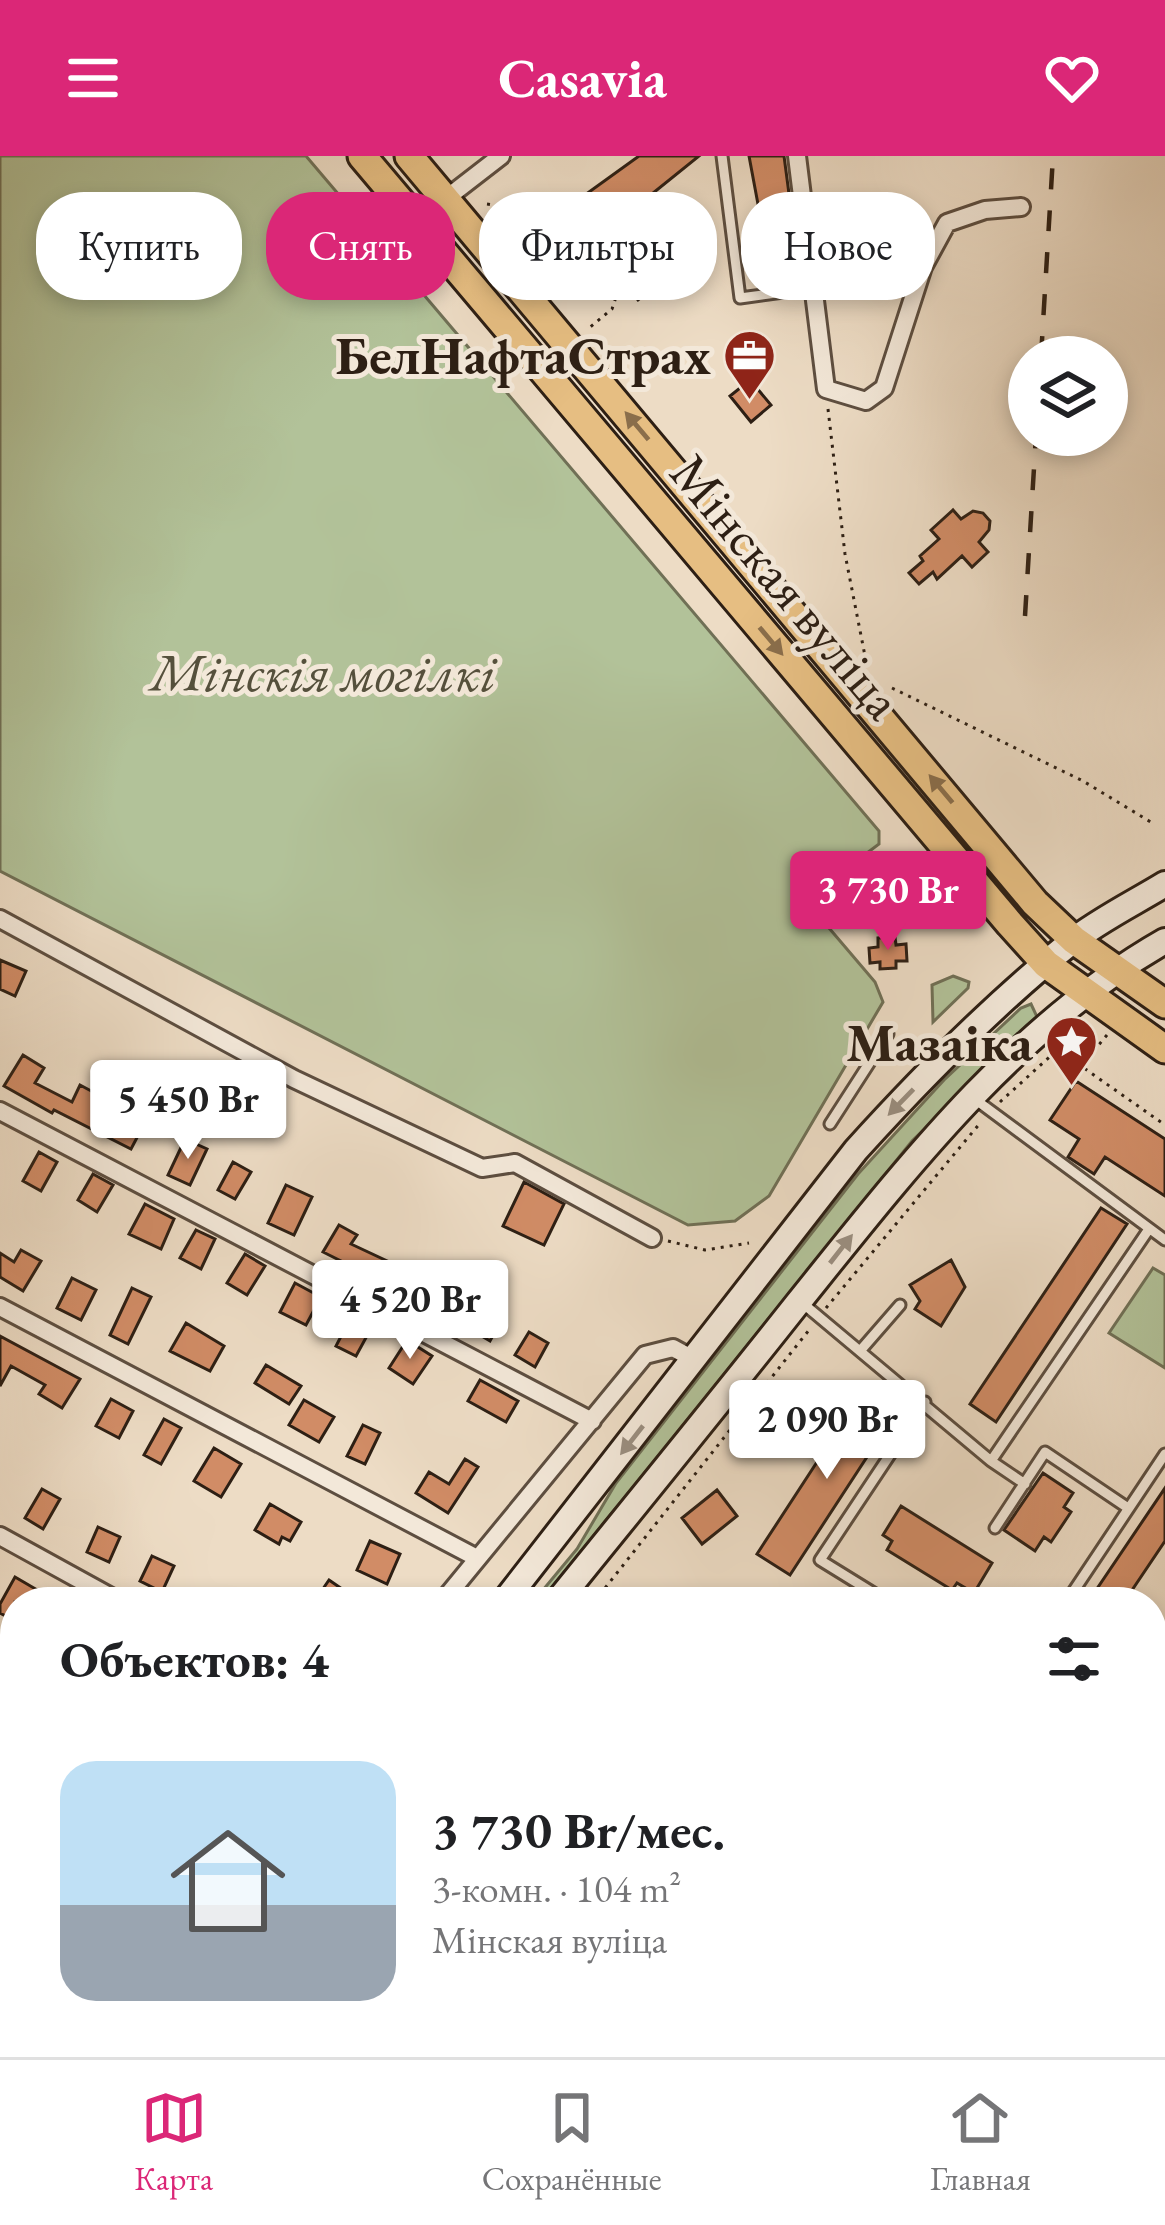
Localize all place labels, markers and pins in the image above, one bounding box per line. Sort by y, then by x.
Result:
place label: БелНафтаСтрах [335,320,711,390]
office icon: БелНафтаСтрах [722,327,778,401]
pin: 3 730 Br [764,851,1012,953]
place label: Мазаіка [846,1007,1033,1077]
place icon: Мазаіка [1044,1014,1100,1088]
pin: 5 450 Br [64,1060,312,1162]
pin: 4 520 Br [286,1260,534,1362]
pin: 2 090 Br [703,1380,951,1482]

